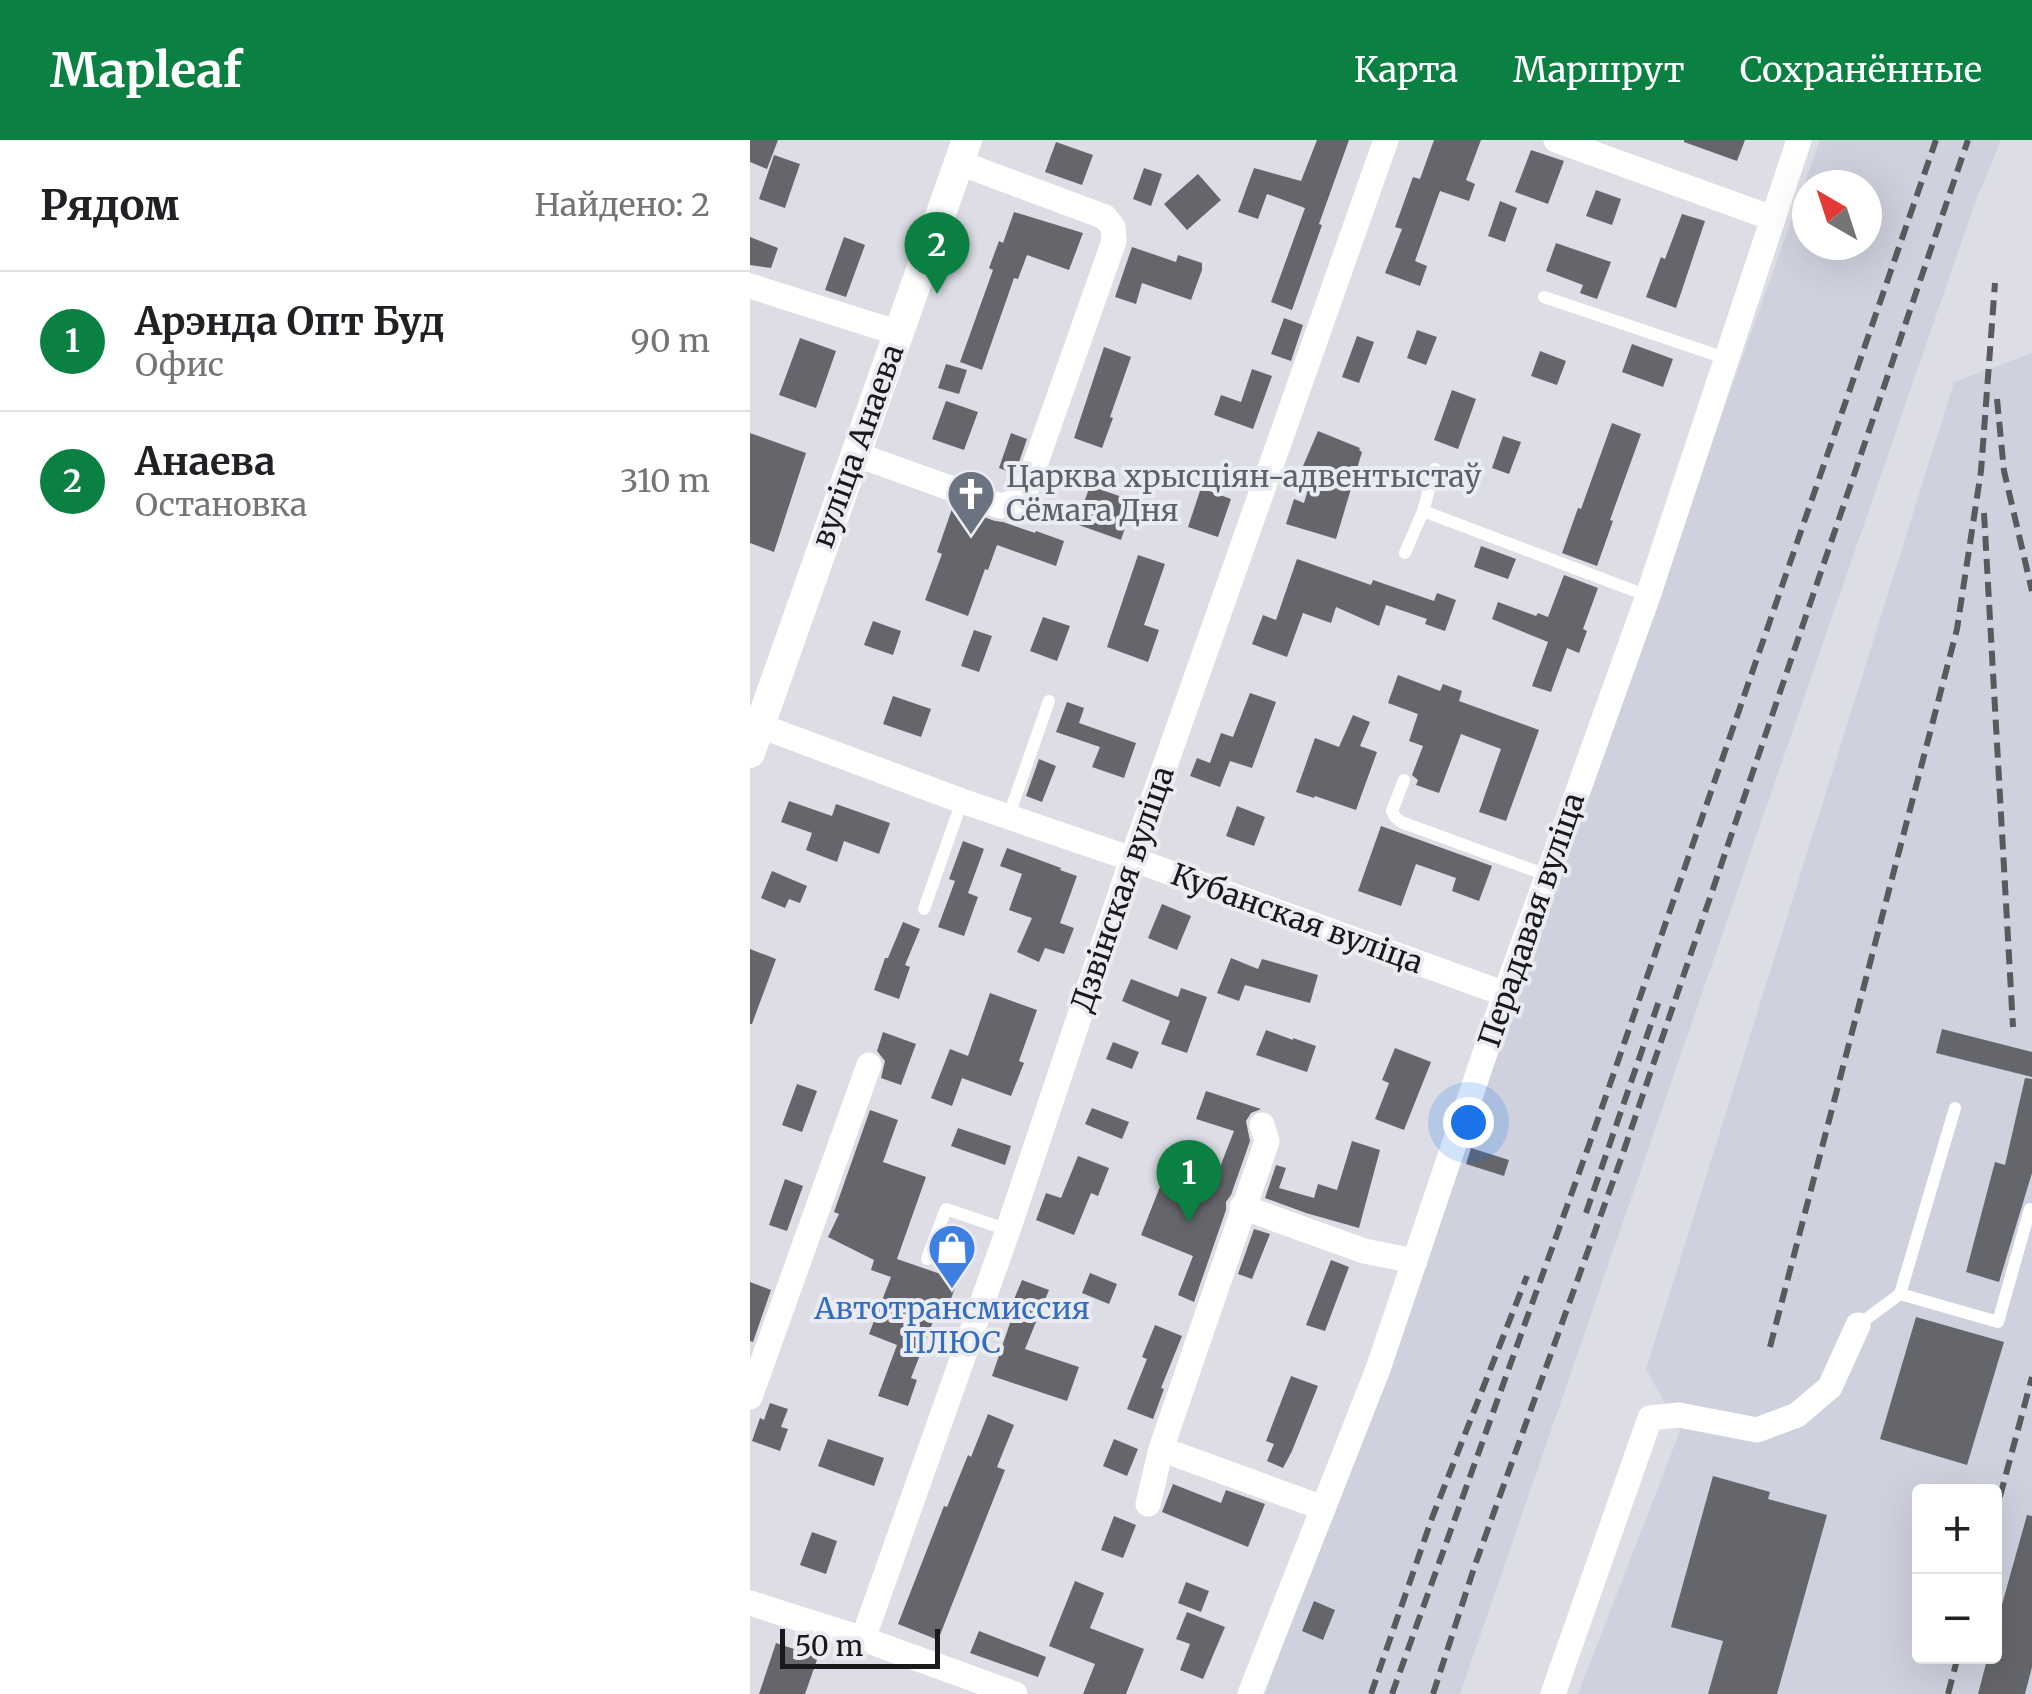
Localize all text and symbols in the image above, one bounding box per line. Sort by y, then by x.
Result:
text: Mapleaf [50,40,242,100]
text: Карта [1354,48,1458,92]
text: Маршрут [1513,48,1685,92]
text: Сохранённые [1740,48,1982,92]
north arrow [1792,170,1882,260]
text: Рядом [40,179,180,231]
text: Найдено: 2 [535,185,710,225]
pin: 2 [904,212,970,294]
text: Арэнда Опт Буд [135,298,445,345]
text: 1 [65,321,80,361]
text: 90 m [631,321,710,361]
street label: вуліца Анаева [803,339,911,552]
text: Офис [135,345,224,385]
text: Анаева [135,438,276,485]
place label: Царква хрысціян-адвентыстаў Сёмага Дня [1006,457,1482,529]
text: 2 [63,461,82,501]
text: 310 m [620,461,710,501]
church icon: Царква хрысціян-адвентыстаў Сёмага Дня [945,468,997,536]
text: Остановка [135,485,307,525]
street label: Дзвінская вуліца [1062,761,1182,1016]
street label: Перадавая вуліца [1470,787,1592,1052]
street label: Кубанская вуліца [1166,855,1428,981]
your location [1443,1097,1494,1148]
pin: 1 [1156,1140,1222,1222]
shop icon: Автотрансмиссия ПЛЮС [926,1222,978,1290]
place label: Автотрансмиссия ПЛЮС [813,1289,1090,1361]
map controls [1912,1484,2002,1664]
button: + [1912,1484,2002,1574]
button: − [1912,1574,2002,1664]
scale bar [780,1624,940,1668]
text: 50 m [795,1628,863,1664]

